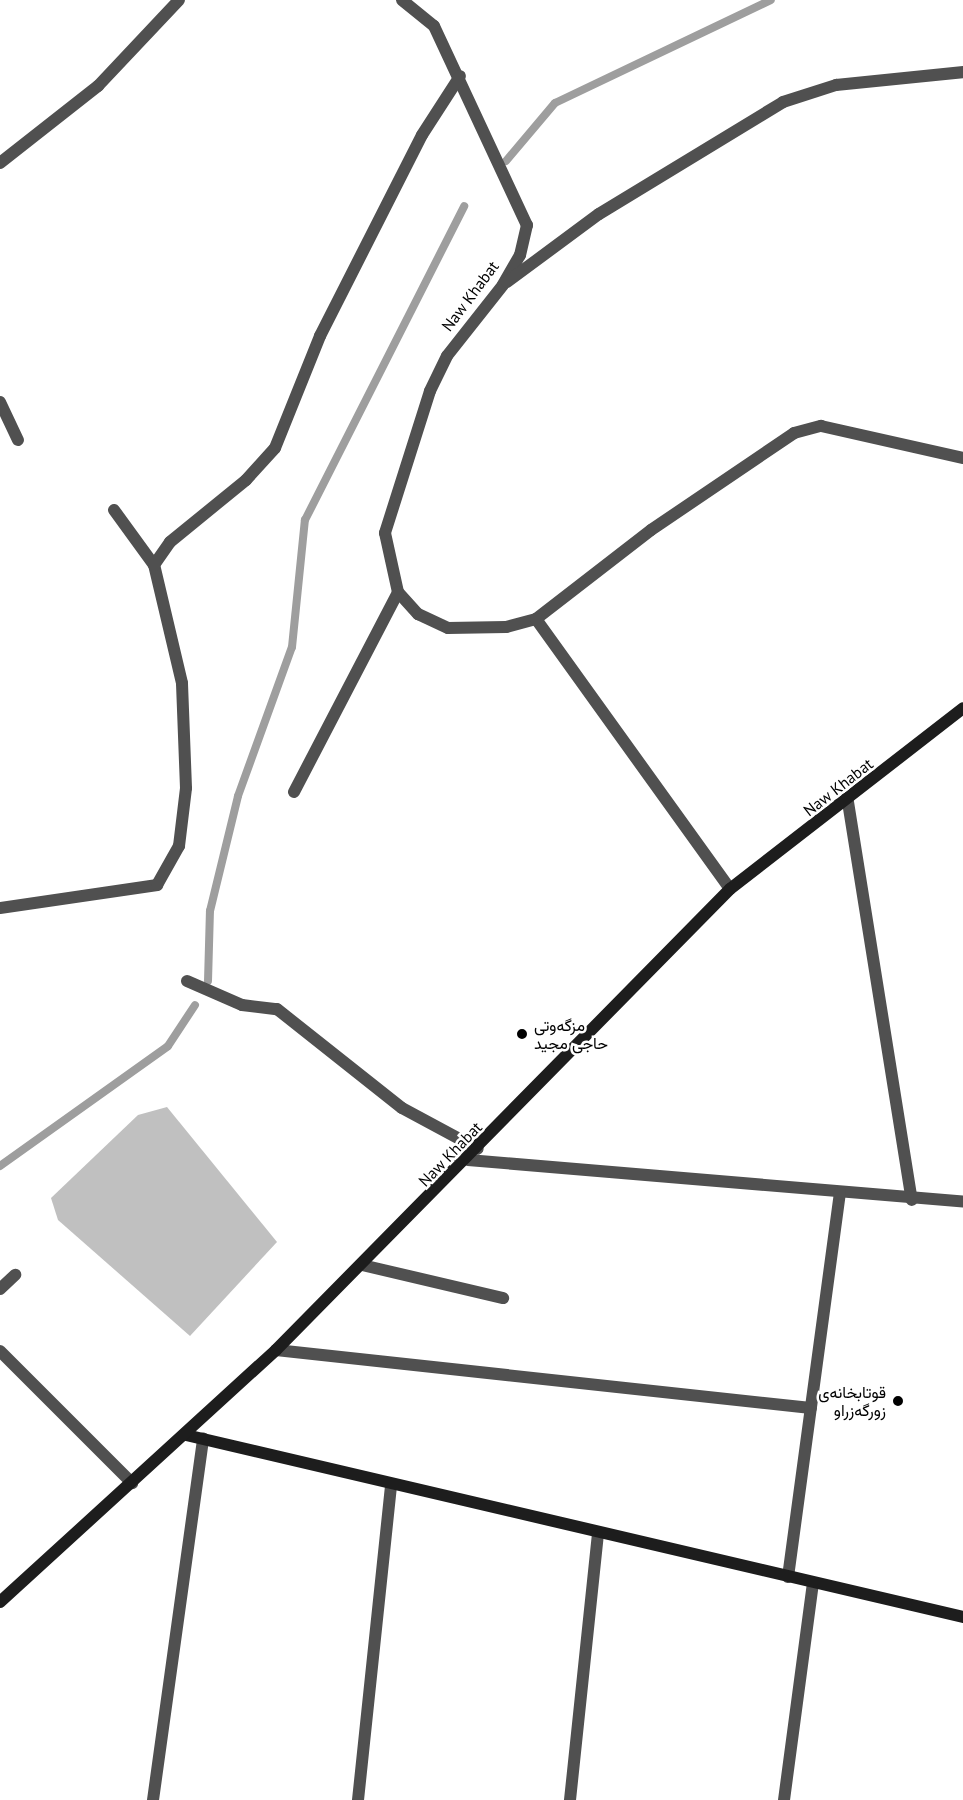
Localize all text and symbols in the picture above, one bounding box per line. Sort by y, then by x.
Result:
street label: Naw Khabat [437,257,503,335]
street label: Naw Khabat [799,754,877,820]
place label: مزگەوتى حاجى مجيد [534,1015,608,1053]
marker: مزگەوتى حاجى مجيد [515,1027,529,1041]
street label: Naw Khabat [414,1117,486,1191]
place label: قوتابخانەی زورگەزراو [818,1382,886,1420]
marker: قوتابخانەی زورگەزراو [891,1394,905,1408]

